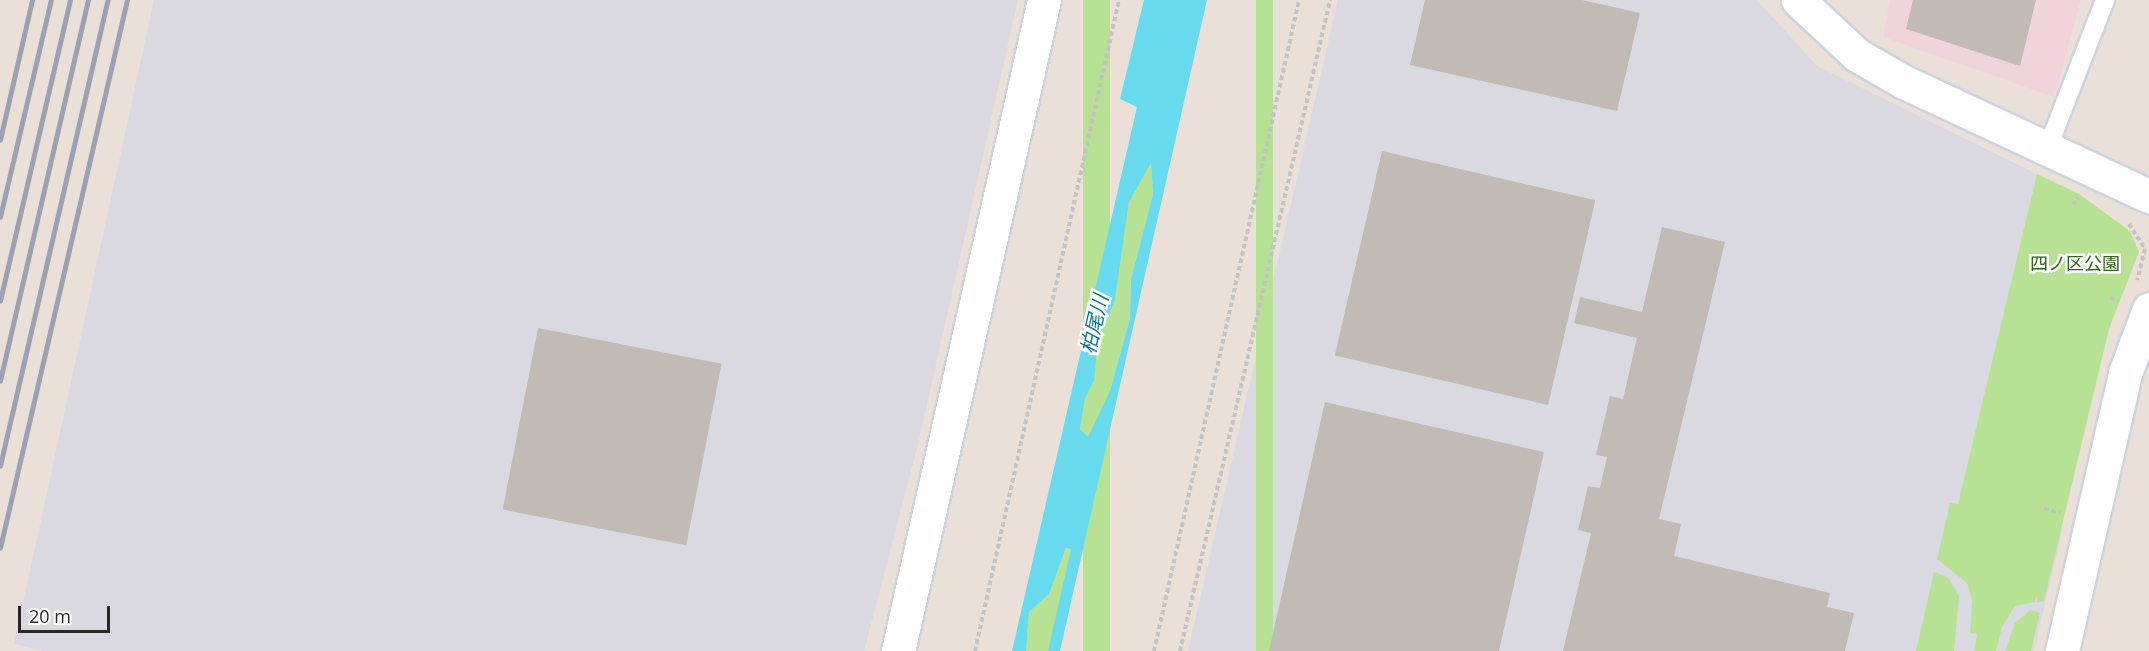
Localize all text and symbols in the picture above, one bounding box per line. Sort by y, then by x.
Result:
park label: 四ノ区公園 [2030,252,2120,274]
water label: 柏尾川 [1076,292,1112,356]
scale bar [21,594,112,632]
text: 20 m [29,604,71,628]

